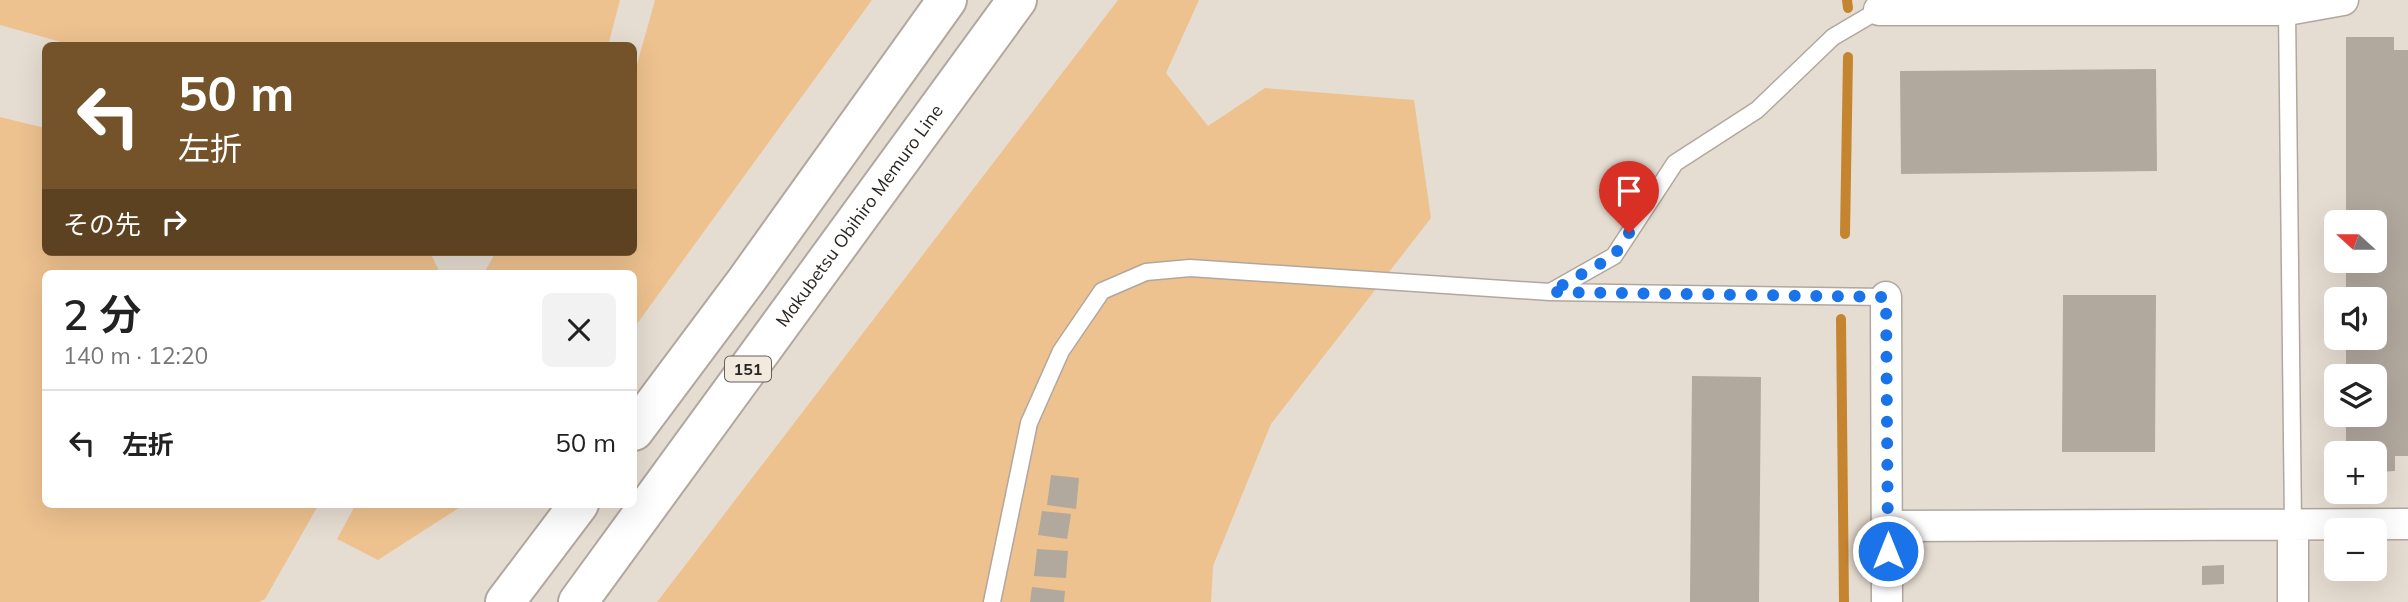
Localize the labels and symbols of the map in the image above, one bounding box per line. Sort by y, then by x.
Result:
street label: Makubetsu Obihiro Memuro Line [771,100,948,331]
pin [1599,161,1659,233]
north arrow [2324,210,2387,273]
road number: 151 [725,356,771,382]
position arrow [1851,514,1925,588]

